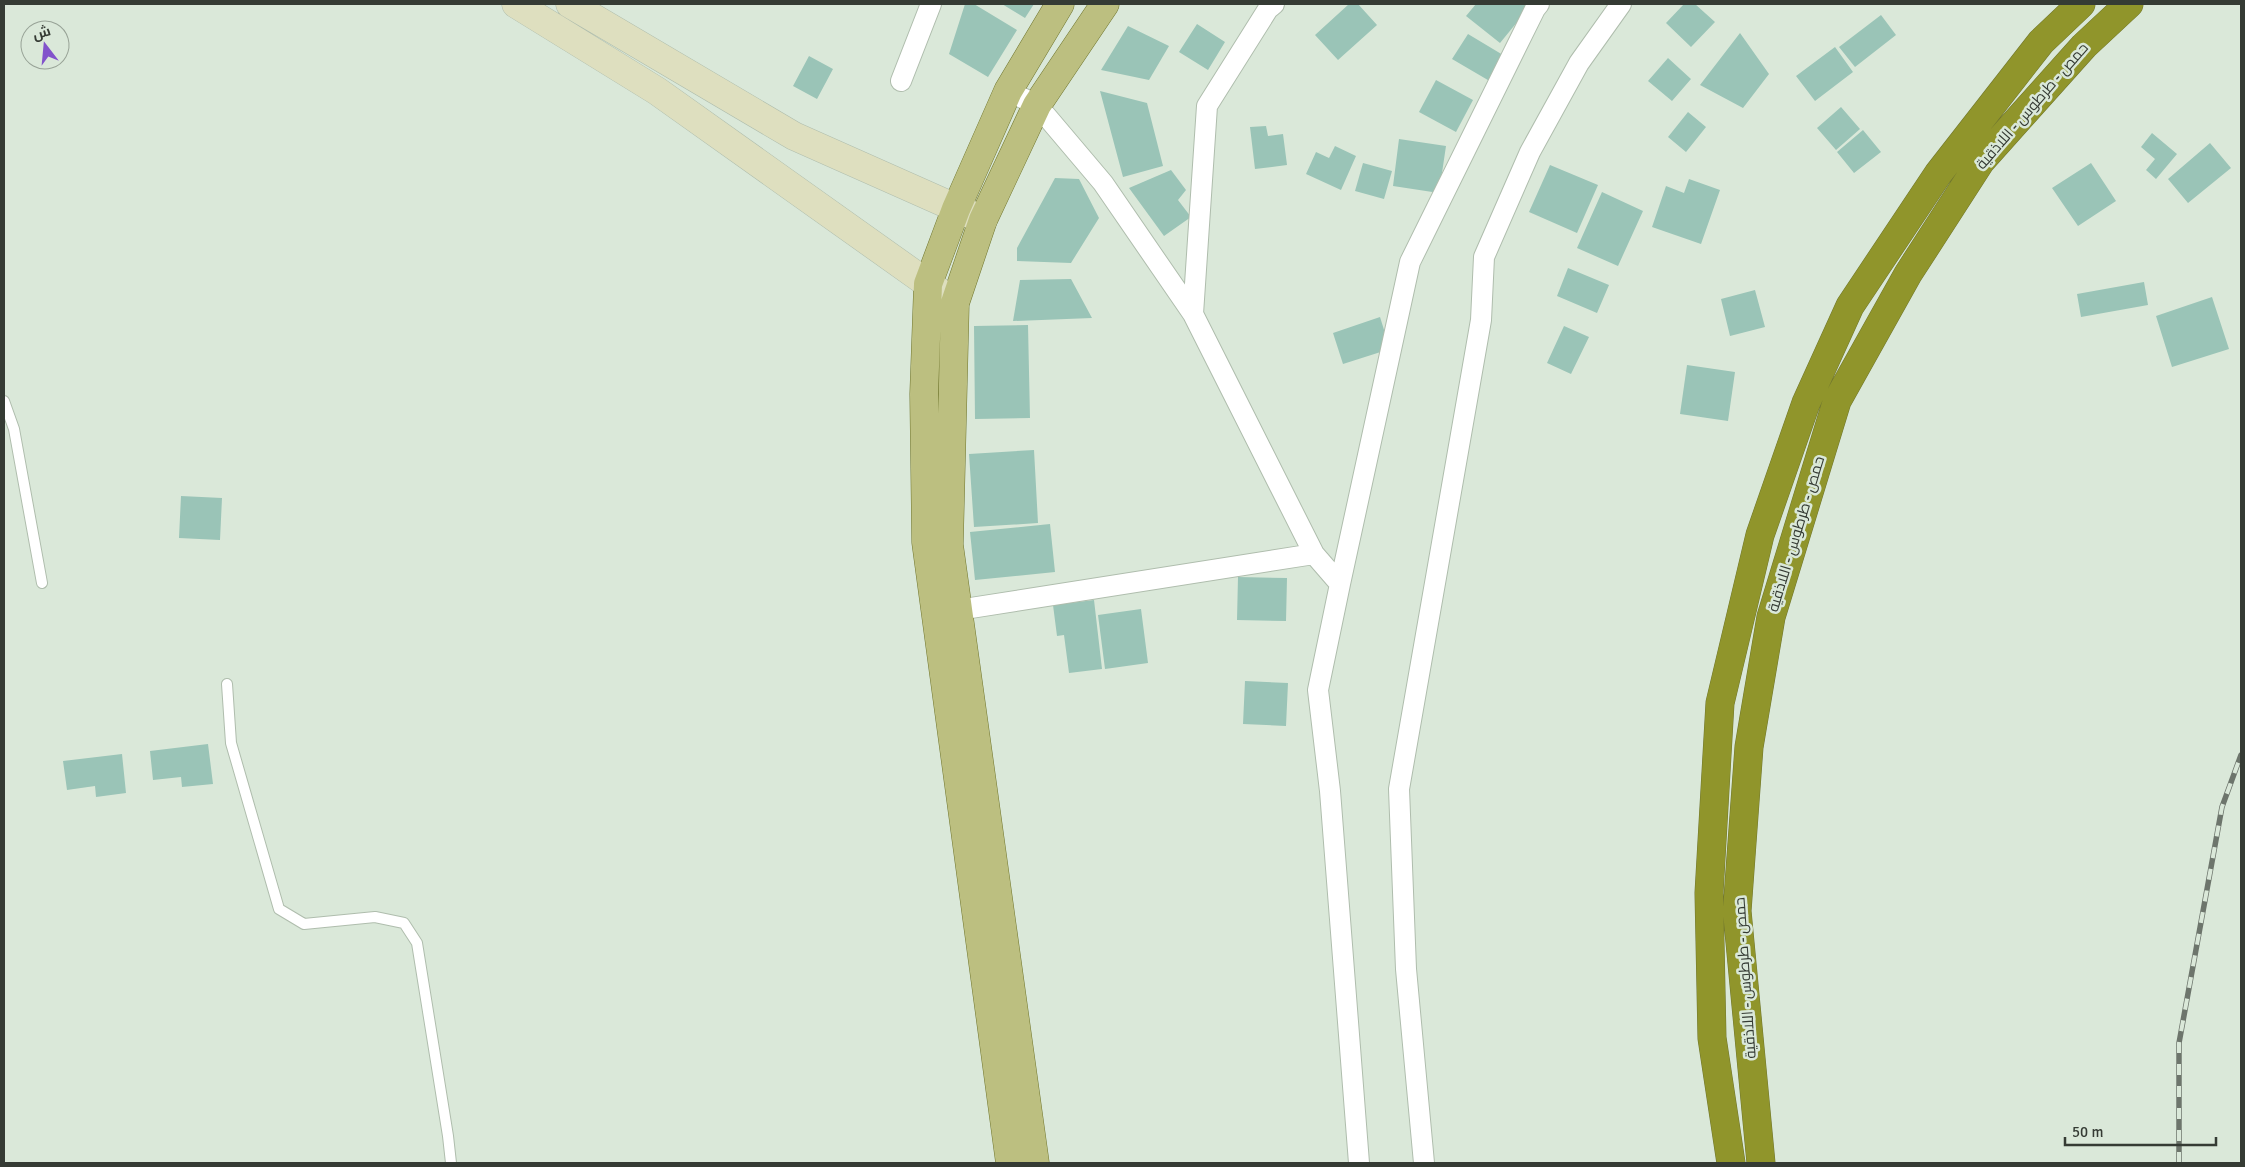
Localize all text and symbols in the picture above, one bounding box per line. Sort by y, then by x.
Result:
north arrow [20,20,70,70]
text: ش [31,22,53,44]
street label: حمص - طرطوس - اللاذقية [1972,39,2093,174]
street label: حمص - طرطوس - اللاذقية [1764,454,1829,614]
street label: حمص - طرطوس - اللاذقية [1730,897,1761,1059]
scale bar [2065,1114,2216,1146]
text: 50 m [2072,1123,2103,1141]

